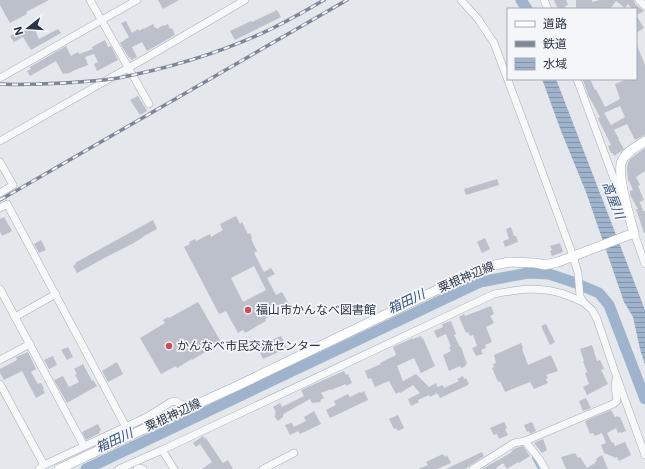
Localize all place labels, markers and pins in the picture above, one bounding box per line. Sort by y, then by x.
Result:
place label: 福山市かんなべ図書館 [256,302,376,317]
marker: 福山市かんなべ図書館 [243,305,253,315]
place label: かんなべ市民交流センター [177,338,321,353]
marker: かんなべ市民交流センター [164,341,174,351]

